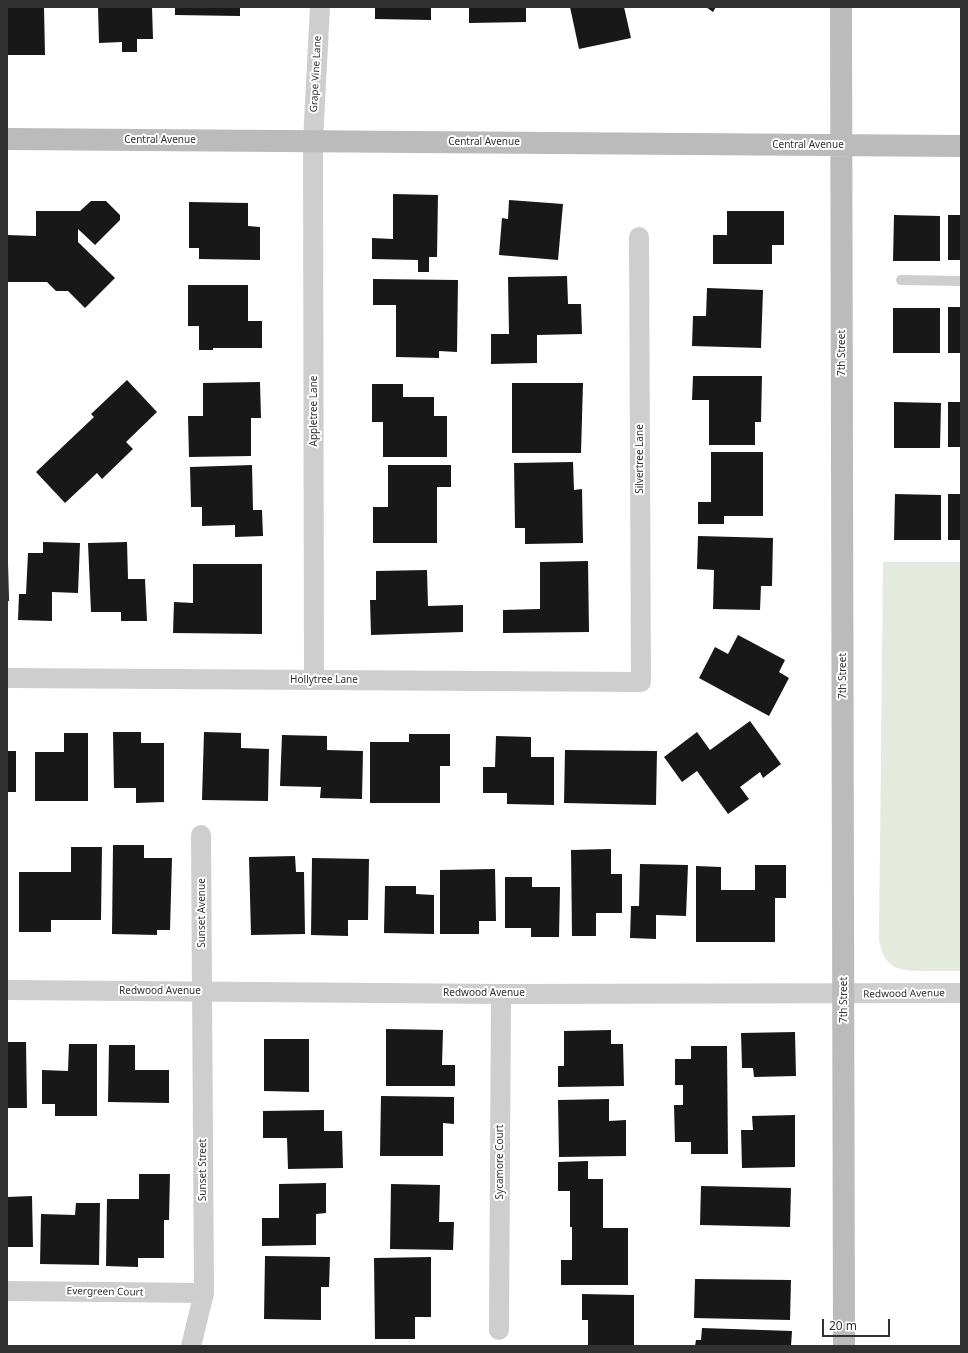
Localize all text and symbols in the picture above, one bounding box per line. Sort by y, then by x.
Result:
street label: Grape Vine Lane [308,35,324,113]
street label: Central Avenue [124,134,196,146]
street label: Central Avenue [448,136,520,148]
street label: Central Avenue [772,139,844,151]
street label: 7th Street [836,330,848,376]
street label: Appletree Lane [308,376,320,446]
street label: Silvertree Lane [634,424,646,494]
street label: 7th Street [837,653,849,699]
street label: Hollytree Lane [290,674,358,686]
street label: Sunset Avenue [196,878,208,948]
street label: 7th Street [838,977,850,1023]
street label: Redwood Avenue [119,985,201,997]
street label: Redwood Avenue [443,987,525,999]
street label: Redwood Avenue [863,987,945,1001]
street label: Sycamore Court [494,1125,506,1199]
street label: Sunset Street [197,1139,209,1201]
street label: Evergreen Court [67,1285,143,1299]
scale bar [824,1311,892,1337]
text: 20 m [829,1317,857,1334]

